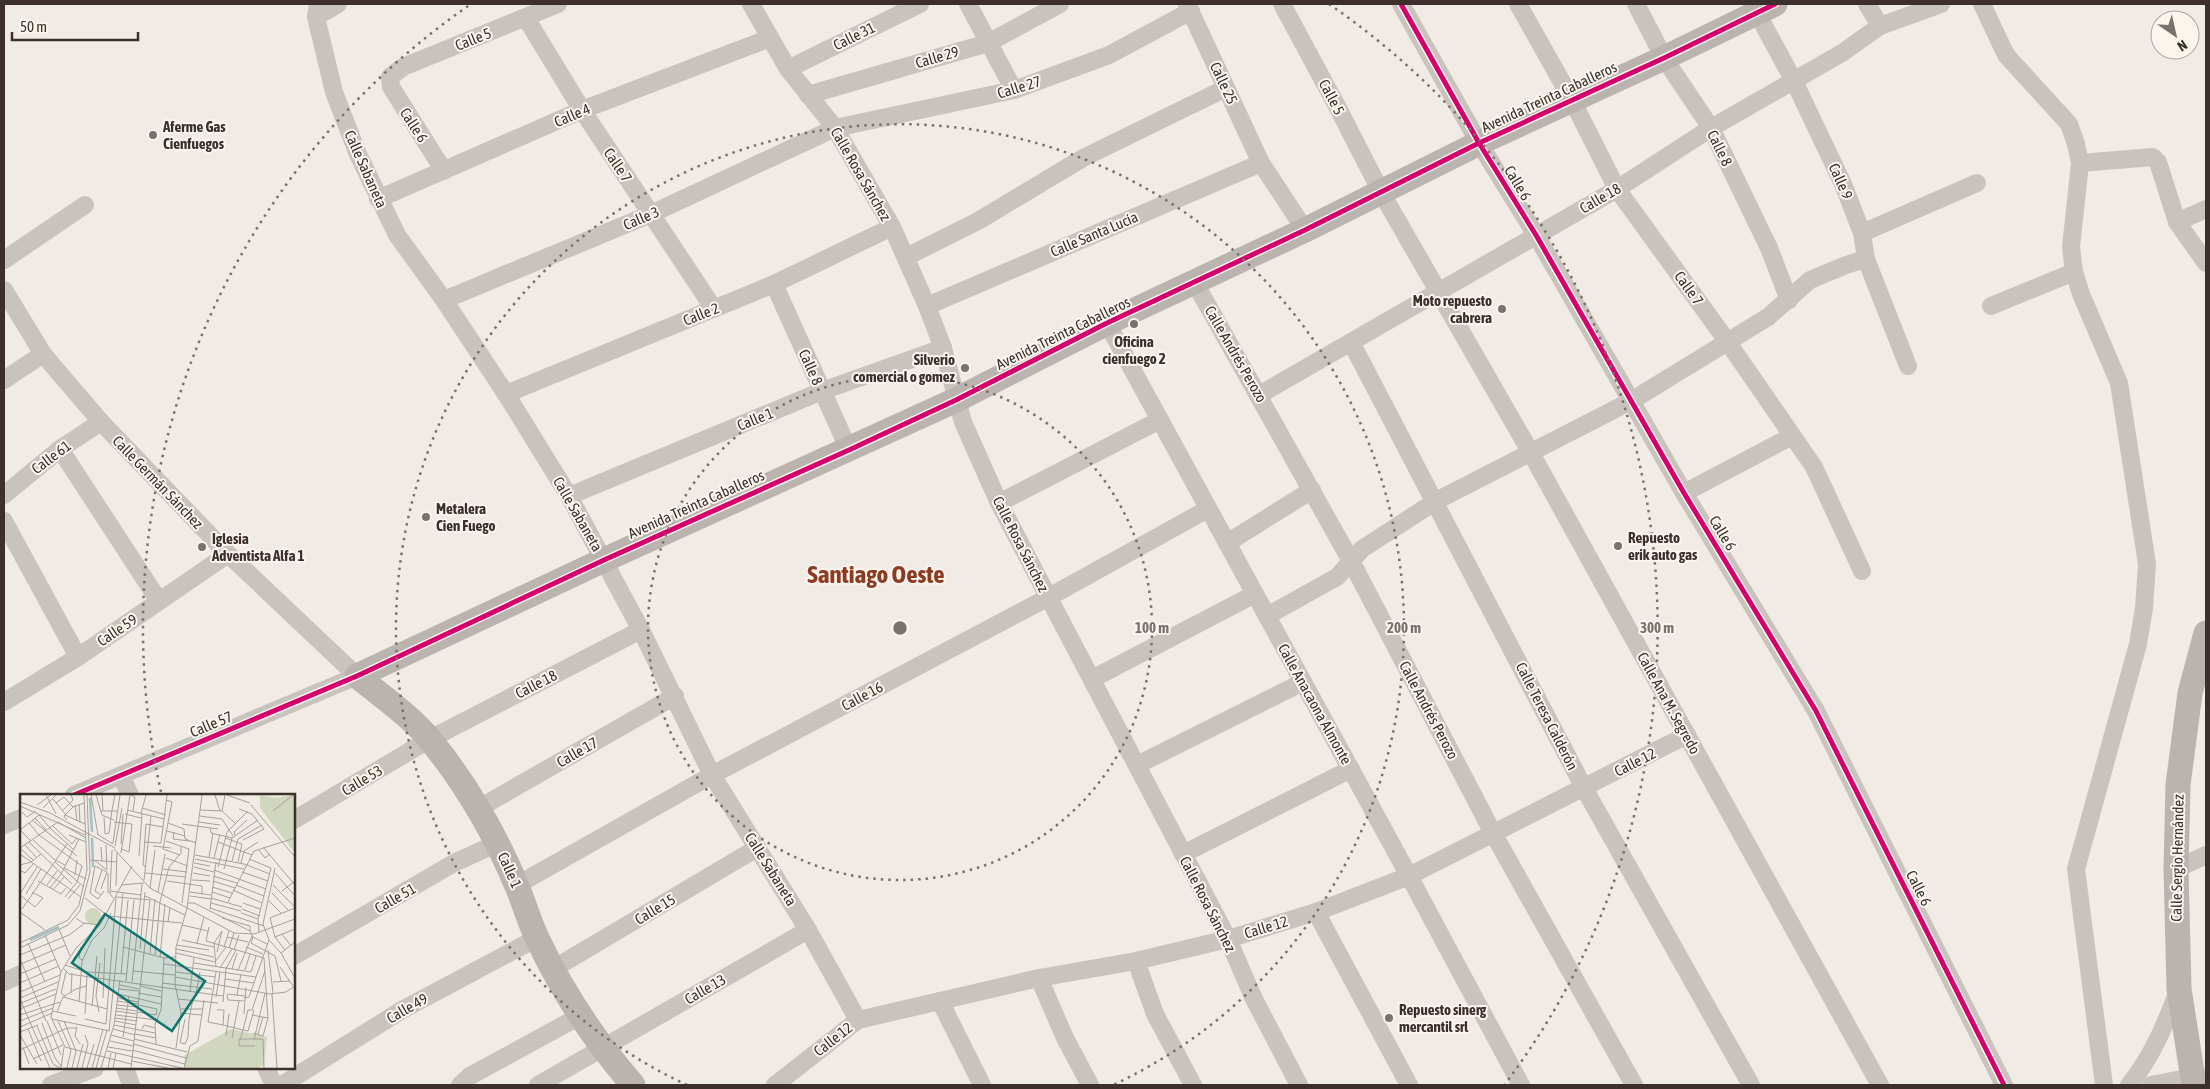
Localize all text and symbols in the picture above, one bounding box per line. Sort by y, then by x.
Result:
scale bar [12,10,139,42]
north arrow [2150,10,2200,60]
text: 50 m [20,18,47,35]
street label: Calle 31 [830,19,878,53]
street label: Calle 5 [452,24,494,54]
text: N [2174,37,2190,55]
street label: Calle 29 [913,43,961,71]
street label: Avenida Treinta Caballeros [1479,58,1619,136]
street label: Calle 25 [1207,59,1241,107]
street label: Calle 27 [995,72,1043,102]
street label: Calle 5 [1316,76,1348,118]
street label: Calle 4 [551,100,593,130]
street label: Calle 6 [397,105,431,145]
place label: Aferme Gas Cienfuegos [162,118,226,152]
street label: Calle Rosa Sánchez [827,124,895,224]
street label: Calle 8 [1704,127,1736,169]
street label: Calle Sabaneta [341,128,391,210]
marker: Aferme Gas Cienfuegos [147,129,159,141]
street label: Calle 7 [600,145,636,185]
street label: Calle 9 [1826,160,1856,202]
street label: Calle 6 [1501,163,1535,203]
street label: Calle 18 [1576,180,1624,216]
street label: Calle 3 [620,203,662,233]
street label: Calle Santa Lucía [1048,208,1140,260]
street label: Calle 7 [1671,268,1707,308]
place label: Moto repuesto cabrera [1413,292,1492,326]
street label: Avenida Treinta Caballeros [993,293,1133,373]
street label: Calle 2 [680,299,722,329]
street label: Calle Andrés Perozo [1202,303,1270,405]
marker: Moto repuesto cabrera [1496,303,1508,315]
marker: Oficina cienfuego 2 [1128,318,1140,330]
place label: Oficina cienfuego 2 [1102,333,1166,367]
street label: Calle 8 [796,346,826,388]
place label: Silverio comercial o gomez [853,351,956,385]
marker: Silverio comercial o gomez [959,362,971,374]
street label: Calle 1 [734,404,776,434]
street label: Calle Germán Sánchez [109,432,207,532]
street label: Calle 61 [28,437,74,477]
street label: Avenida Treinta Caballeros [625,466,767,542]
street label: Calle Sabaneta [550,474,606,554]
street label: Calle Rosa Sánchez [990,493,1053,595]
place label: Metalera Cien Fuego [436,500,496,534]
marker: Metalera Cien Fuego [420,511,432,523]
street label: Calle 6 [1706,513,1740,553]
place label: Repuesto erik auto gas [1628,529,1698,563]
place label: Iglesia Adventista Alfa 1 [211,530,305,564]
marker: Repuesto erik auto gas [1612,540,1624,552]
marker: Iglesia Adventista Alfa 1 [196,541,208,553]
district label: Santiago Oeste [807,560,945,588]
street label: Calle 59 [94,611,140,649]
centre of rings [891,619,909,637]
text: 100 m [1135,619,1169,636]
text: 200 m [1387,619,1421,636]
text: 300 m [1640,619,1674,636]
street label: Calle Anacaona Almonte [1275,641,1355,767]
street label: Calle Ana M. Segredo [1634,649,1704,757]
street label: Calle Andrés Perozo [1396,658,1462,762]
street label: Calle Teresa Calderón [1512,659,1582,773]
street label: Calle 18 [512,666,560,702]
street label: Calle 16 [838,678,886,714]
street label: Calle 57 [187,707,235,741]
street label: Calle 17 [553,734,601,770]
street label: Calle 12 [1611,744,1659,780]
street label: Calle 53 [339,761,385,799]
inset map [20,794,295,1069]
street label: Calle Sergio Hernández [2167,794,2187,922]
street label: Calle Sabaneta [742,829,800,909]
street label: Calle 1 [495,849,525,891]
street label: Calle Rosa Sánchez [1177,853,1240,955]
street label: Calle 6 [1903,867,1935,909]
street label: Calle 51 [371,880,419,916]
street label: Calle 15 [632,890,678,928]
street label: Calle 12 [1242,912,1290,942]
street label: Calle 13 [681,971,729,1007]
street label: Calle 49 [383,990,431,1026]
place label: Repuesto sinerg mercantil srl [1399,1001,1487,1035]
marker: Repuesto sinerg mercantil srl [1383,1012,1395,1024]
street label: Calle 12 [810,1019,856,1059]

